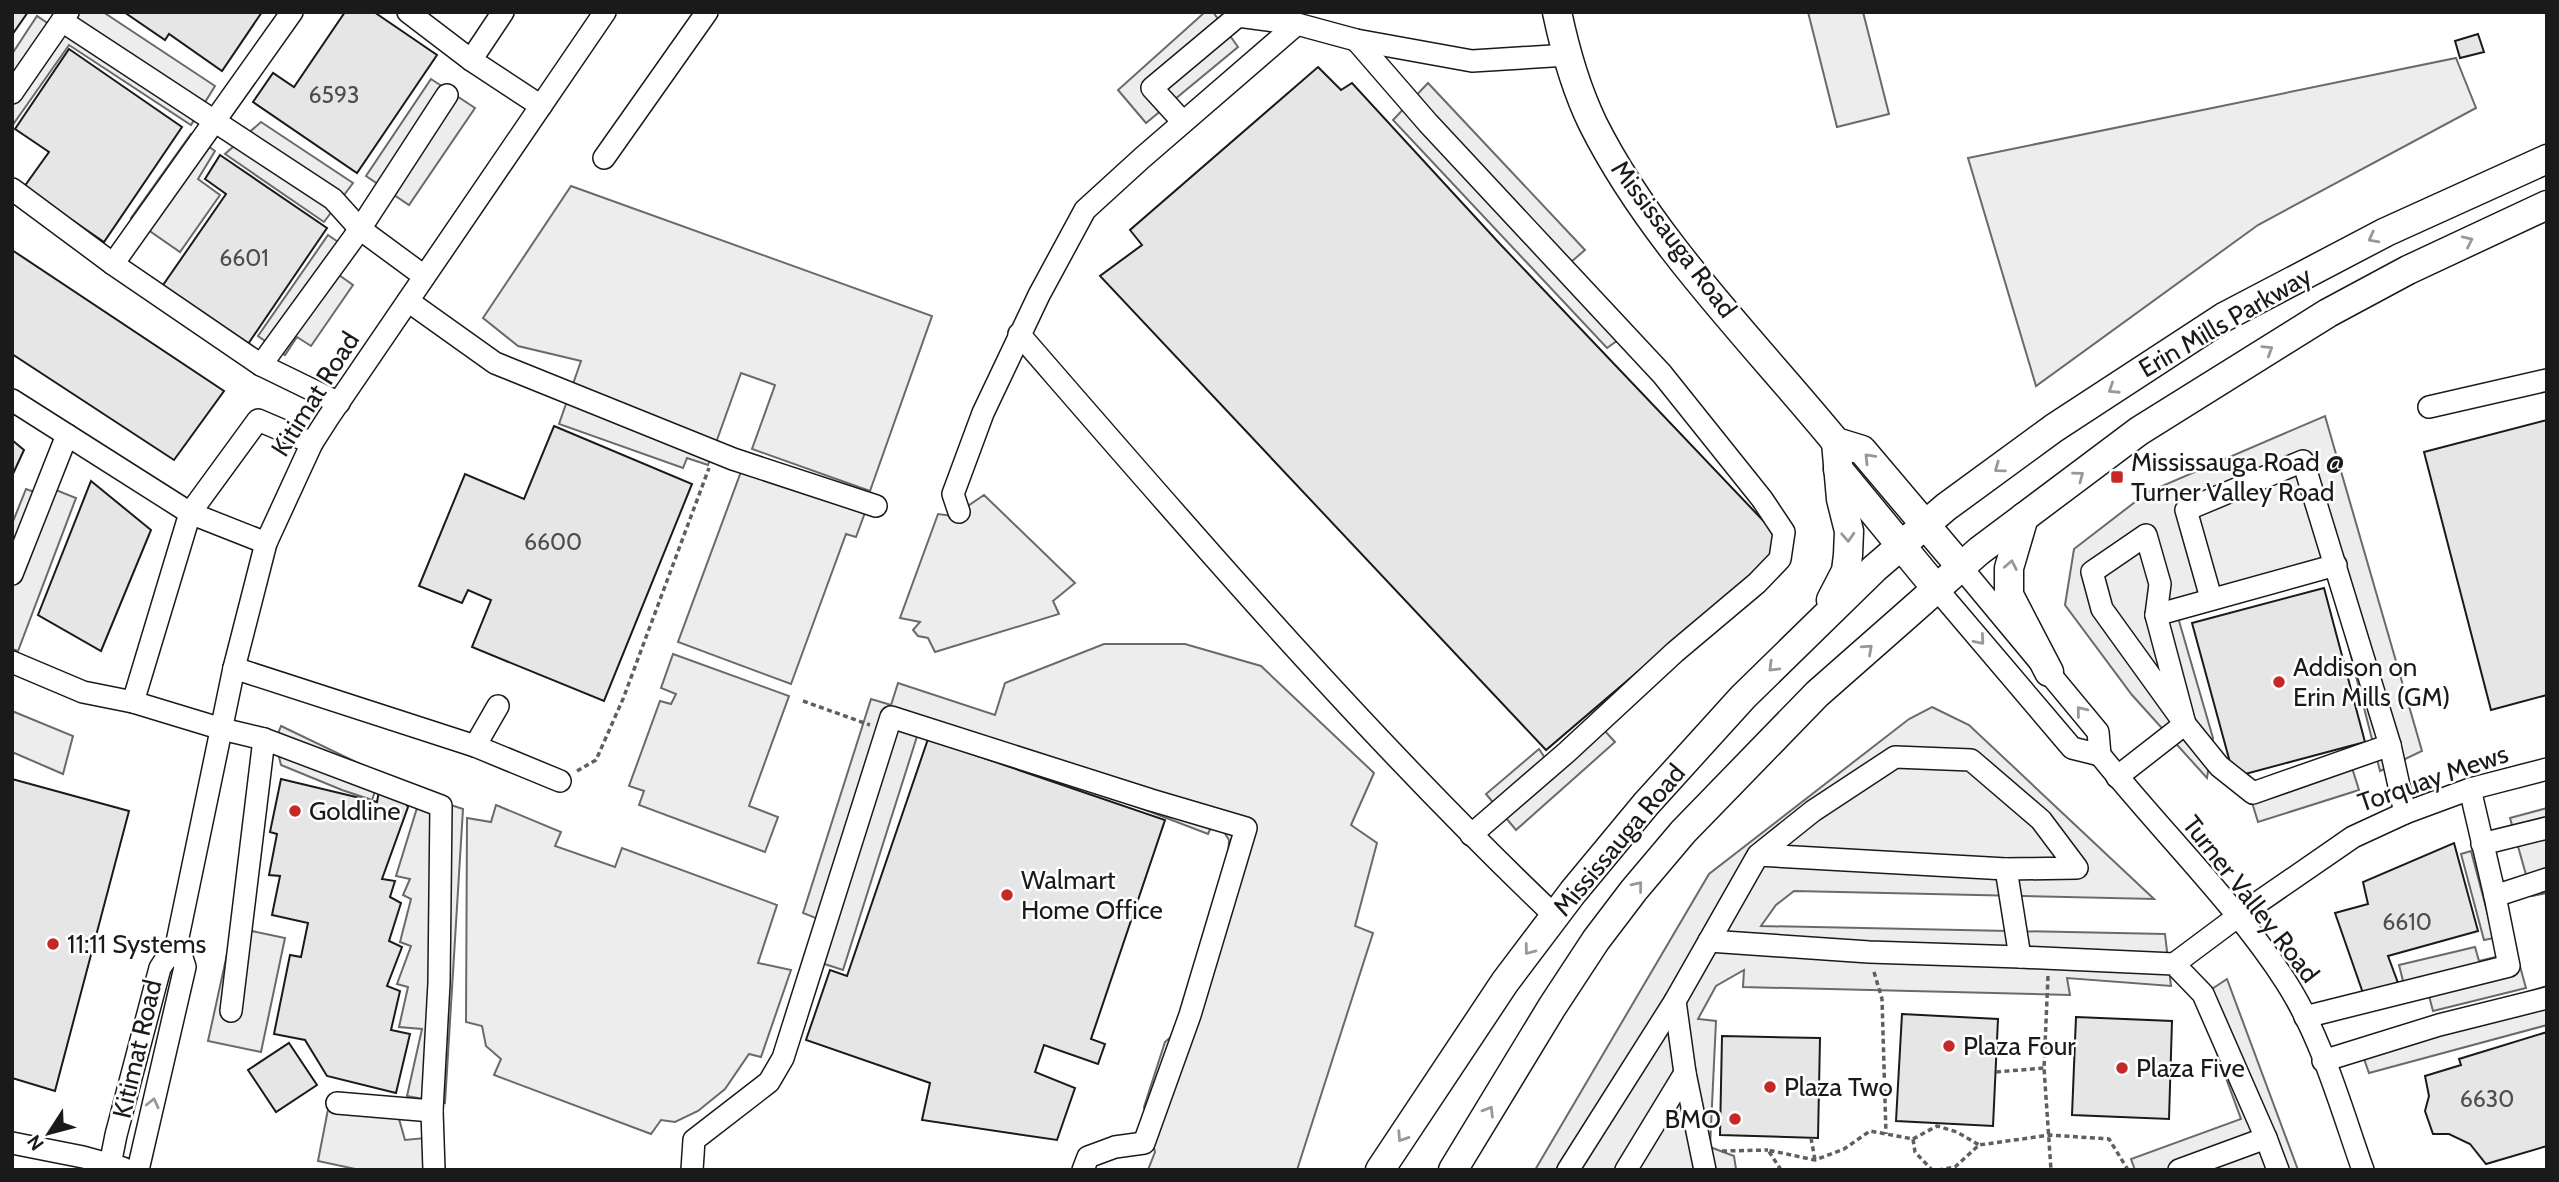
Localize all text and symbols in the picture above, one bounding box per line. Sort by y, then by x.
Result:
house number: 6593 [308,81,360,109]
street label: Mississauga Road [1604,154,1744,324]
one-way arrow [2368,230,2380,243]
one-way arrow [2461,235,2473,249]
house number: 6601 [219,244,269,272]
street label: Erin Mills Parkway [2133,260,2317,384]
street label: Kitimat Road [264,326,366,462]
one-way arrow [2261,345,2274,358]
one-way arrow [2108,381,2121,393]
place label: Mississauga Road @ Turner Valley Road [2131,446,2344,508]
one-way arrow [1864,453,1877,466]
one-way arrow [1994,460,2007,472]
marker: Mississauga Road @ Turner Valley Road [2109,469,2125,485]
one-way arrow [2071,471,2084,484]
house number: 6600 [524,528,582,556]
one-way arrow [1840,532,1855,543]
one-way arrow [2003,559,2018,571]
one-way arrow [1972,632,1984,645]
one-way arrow [1860,644,1873,657]
place label: Addison on Erin Mills (GM) [2293,651,2450,713]
one-way arrow [1769,658,1782,671]
marker: Addison on Erin Mills (GM) [2271,674,2287,690]
one-way arrow [2076,706,2089,718]
street label: Torquay Mews [2354,737,2513,819]
street label: Mississauga Road [1546,757,1692,923]
place label: Goldline [309,795,401,827]
marker: Goldline [287,803,303,819]
street label: Turner Valley Road [2176,809,2326,989]
place label: Walmart Home Office [1021,864,1163,926]
one-way arrow [1629,882,1642,894]
marker: Walmart Home Office [999,887,1015,903]
house number: 6610 [2382,908,2432,936]
place label: 11:11 Systems [67,928,206,960]
marker: 11:11 Systems [45,936,61,952]
one-way arrow [1525,942,1537,955]
street label: Kitimat Road [106,977,168,1121]
place label: Plaza Four [1963,1030,2076,1062]
marker: Plaza Four [1941,1038,1957,1054]
place label: Plaza Five [2136,1052,2245,1084]
marker: Plaza Five [2114,1060,2130,1076]
place label: Plaza Two [1784,1071,1893,1103]
marker: Plaza Two [1762,1079,1778,1095]
house number: 6630 [2460,1085,2514,1113]
one-way arrow [145,1097,159,1109]
north arrow [14,1098,84,1168]
place label: BMO [1664,1103,1721,1135]
one-way arrow [1480,1106,1493,1119]
marker: BMO [1727,1111,1743,1127]
one-way arrow [1397,1129,1410,1142]
text: N [22,1131,49,1155]

